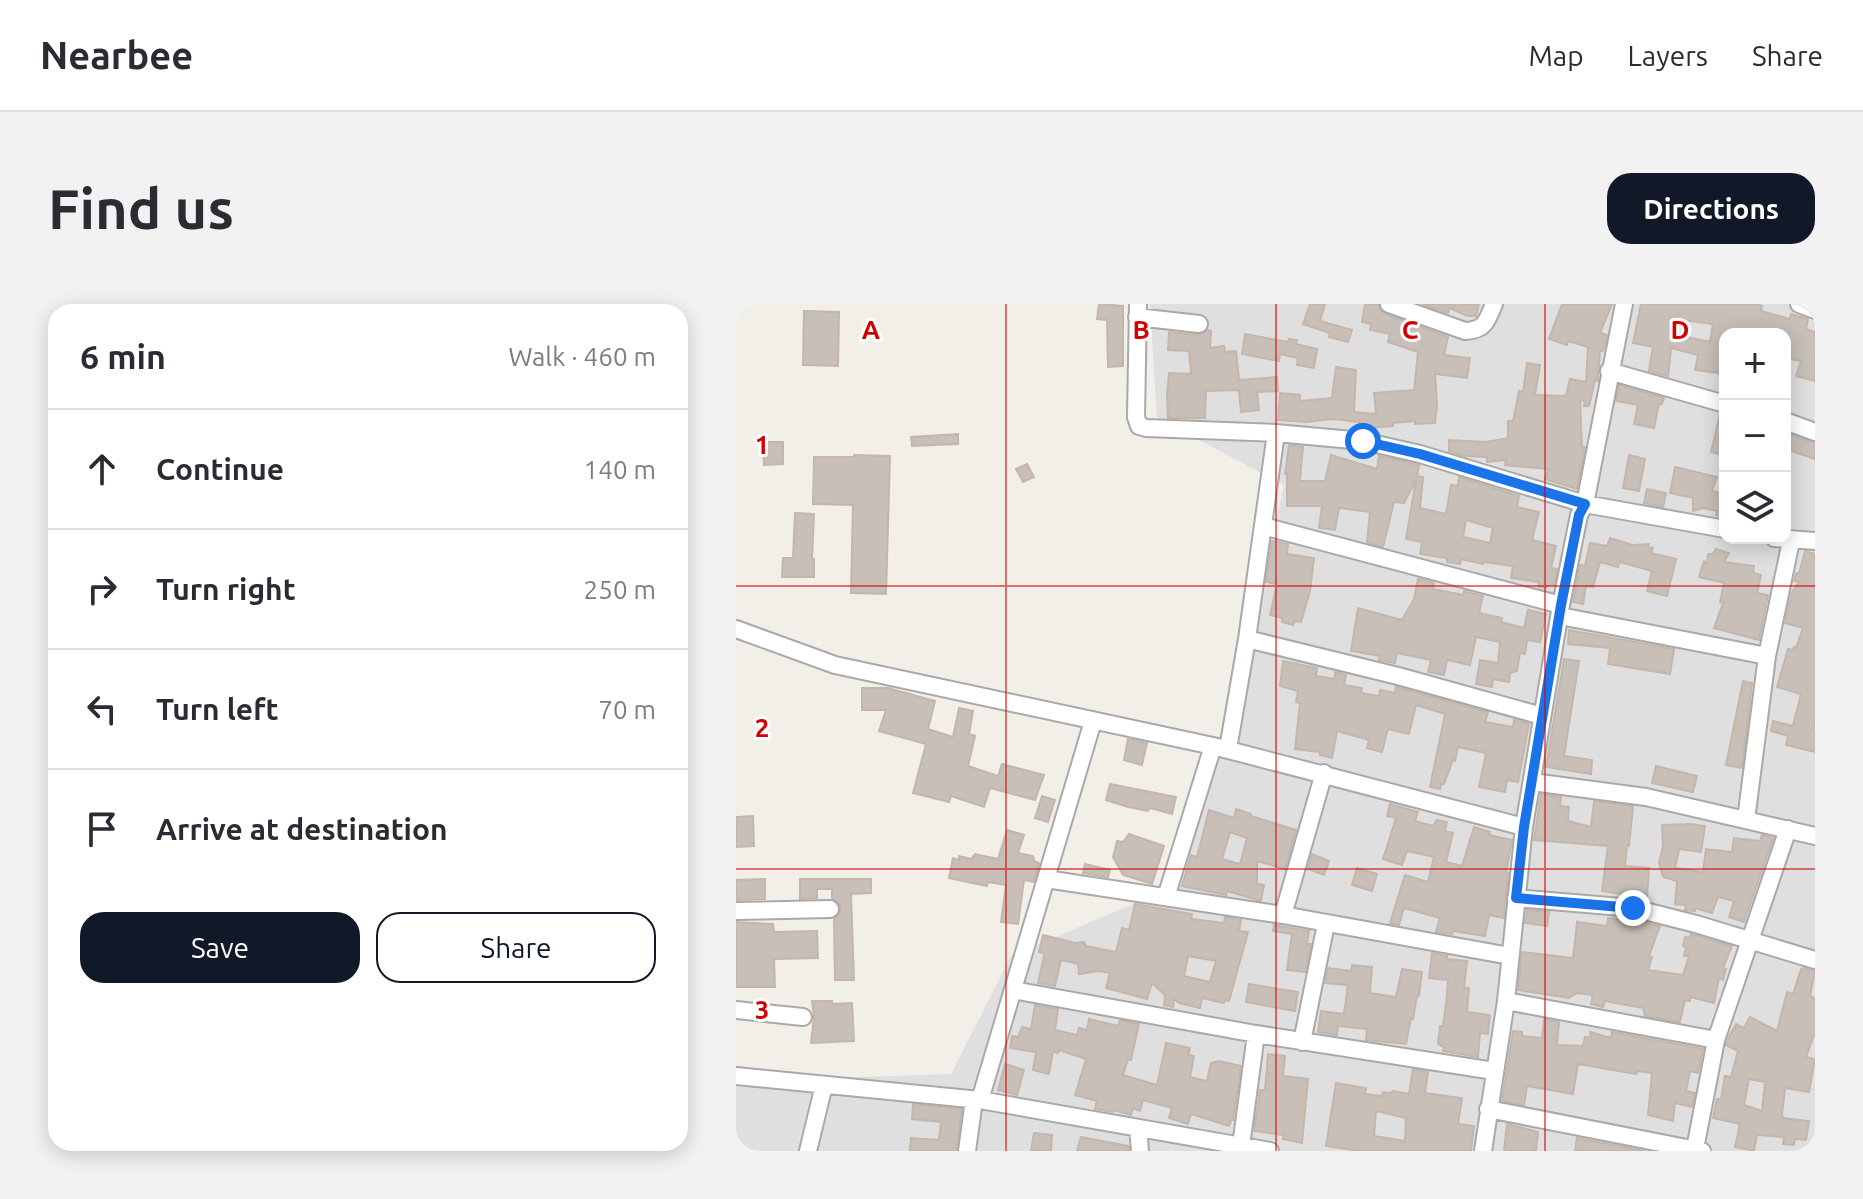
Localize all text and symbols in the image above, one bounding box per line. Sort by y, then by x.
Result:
text: Nearbee [40,34,193,76]
text: Map [1528,40,1584,71]
text: Layers [1628,40,1708,71]
text: Share [1752,40,1823,71]
button: Directions [1607,173,1815,244]
text: Find us [48,177,234,240]
text: A [862,315,881,344]
text: B [1132,315,1150,344]
text: C [1402,315,1419,344]
text: D [1671,315,1689,344]
map controls [1719,328,1791,544]
button: + [1719,328,1791,400]
text: 6 min [80,337,166,375]
text: Walk · 460 m [508,342,656,371]
button: − [1719,400,1791,472]
route start [1345,423,1381,459]
text: 1 [755,430,769,459]
icon: ahead [80,447,124,491]
text: Continue [156,452,284,486]
text: 140 m [584,455,656,484]
button: layers [1719,472,1791,544]
icon: right [80,567,124,611]
text: Turn right [156,572,296,606]
text: 250 m [584,575,656,604]
icon: left [80,687,124,731]
text: Turn left [156,692,278,726]
text: 70 m [598,695,656,724]
text: 2 [755,713,769,742]
icon: arrive [80,807,124,851]
text: Arrive at destination [156,812,448,846]
route end [1615,890,1651,926]
button: Save [80,912,360,983]
button: Share [376,912,656,983]
text: 3 [755,995,769,1024]

